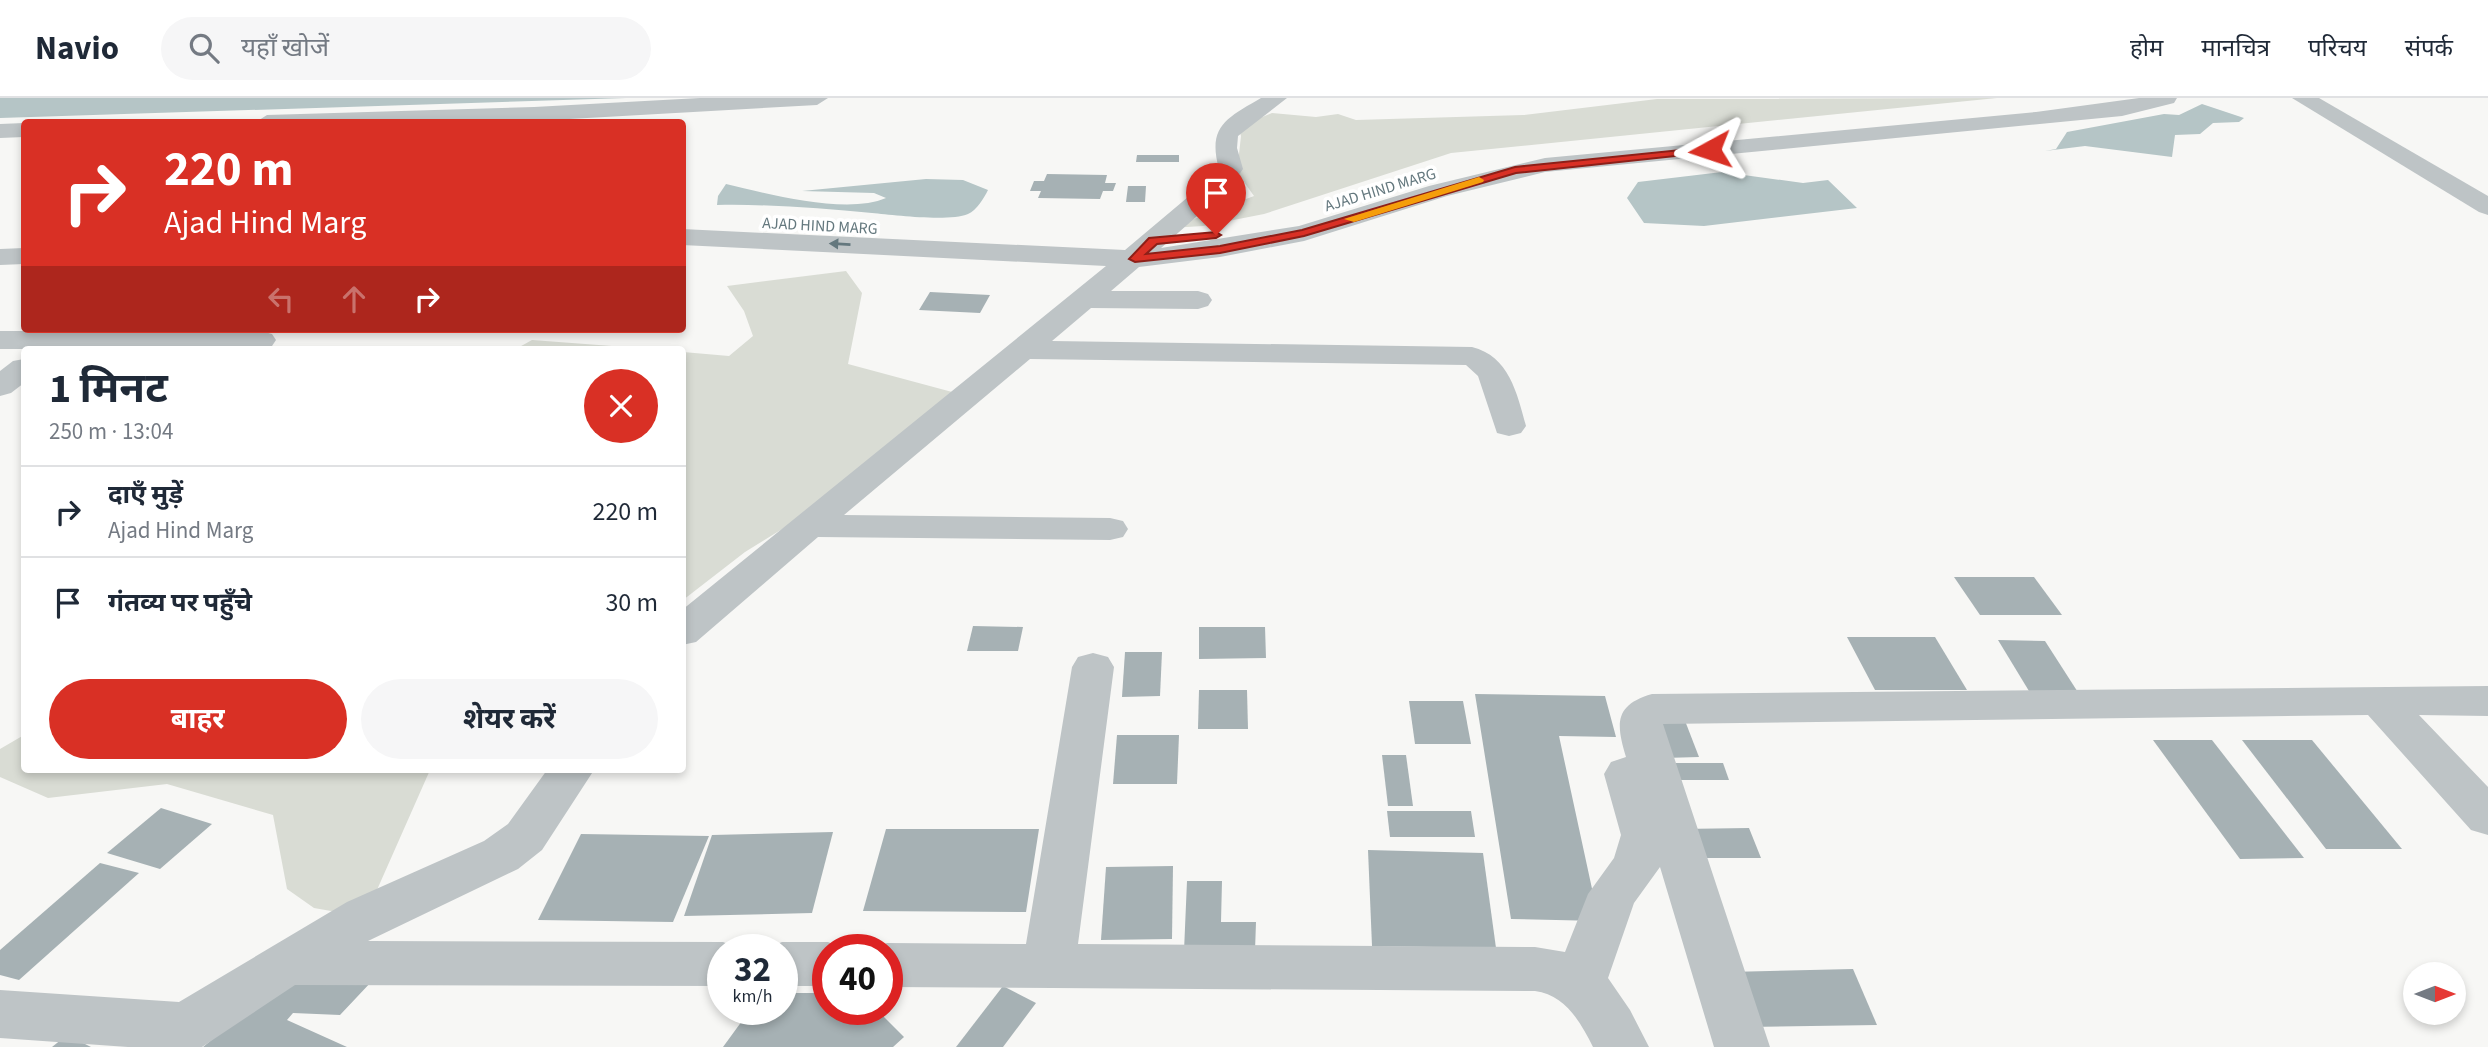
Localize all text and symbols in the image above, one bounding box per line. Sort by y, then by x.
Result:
search box [161,17,651,80]
text: Navio [35,25,119,72]
icon: search [185,29,223,67]
text: यहाँ खोजें [241,29,329,66]
text: होम [2130,31,2163,66]
text: मानचित्र [2201,31,2270,66]
text: परिचय [2308,31,2367,66]
text: संपर्क [2405,31,2453,66]
position arrow [1673,113,1747,187]
text: 220 m [164,135,293,205]
icon: right [49,147,140,238]
pin [1186,163,1246,235]
street label: AJAD HIND MARG [1322,163,1439,217]
icon: arrive [1197,174,1235,212]
text: Ajad Hind Marg [164,200,366,246]
street label: AJAD HIND MARG [762,212,878,240]
one-way arrow [828,238,850,249]
icon: left [262,280,300,318]
icon: ahead [335,280,373,318]
icon: right [408,280,446,318]
text: 1 मिनट [49,359,168,419]
button: close [584,369,658,443]
text: 250 m · 13:04 [49,415,173,448]
text: दाएँ मुड़ें [108,476,183,513]
icon: right [49,493,87,531]
text: 220 m [592,493,658,530]
text: Ajad Hind Marg [108,514,253,547]
icon: arrive [49,584,87,622]
text: गंतव्य पर पहुँचे [108,584,252,621]
text: 30 m [605,584,658,621]
button: बाहर [49,679,347,759]
button: शेयर करें [361,679,658,759]
speed limit sign: 40 [812,934,903,1025]
text: 32 [734,945,771,995]
north arrow [2403,962,2466,1026]
map controls [2403,962,2466,1025]
text: km/h [733,984,772,1009]

